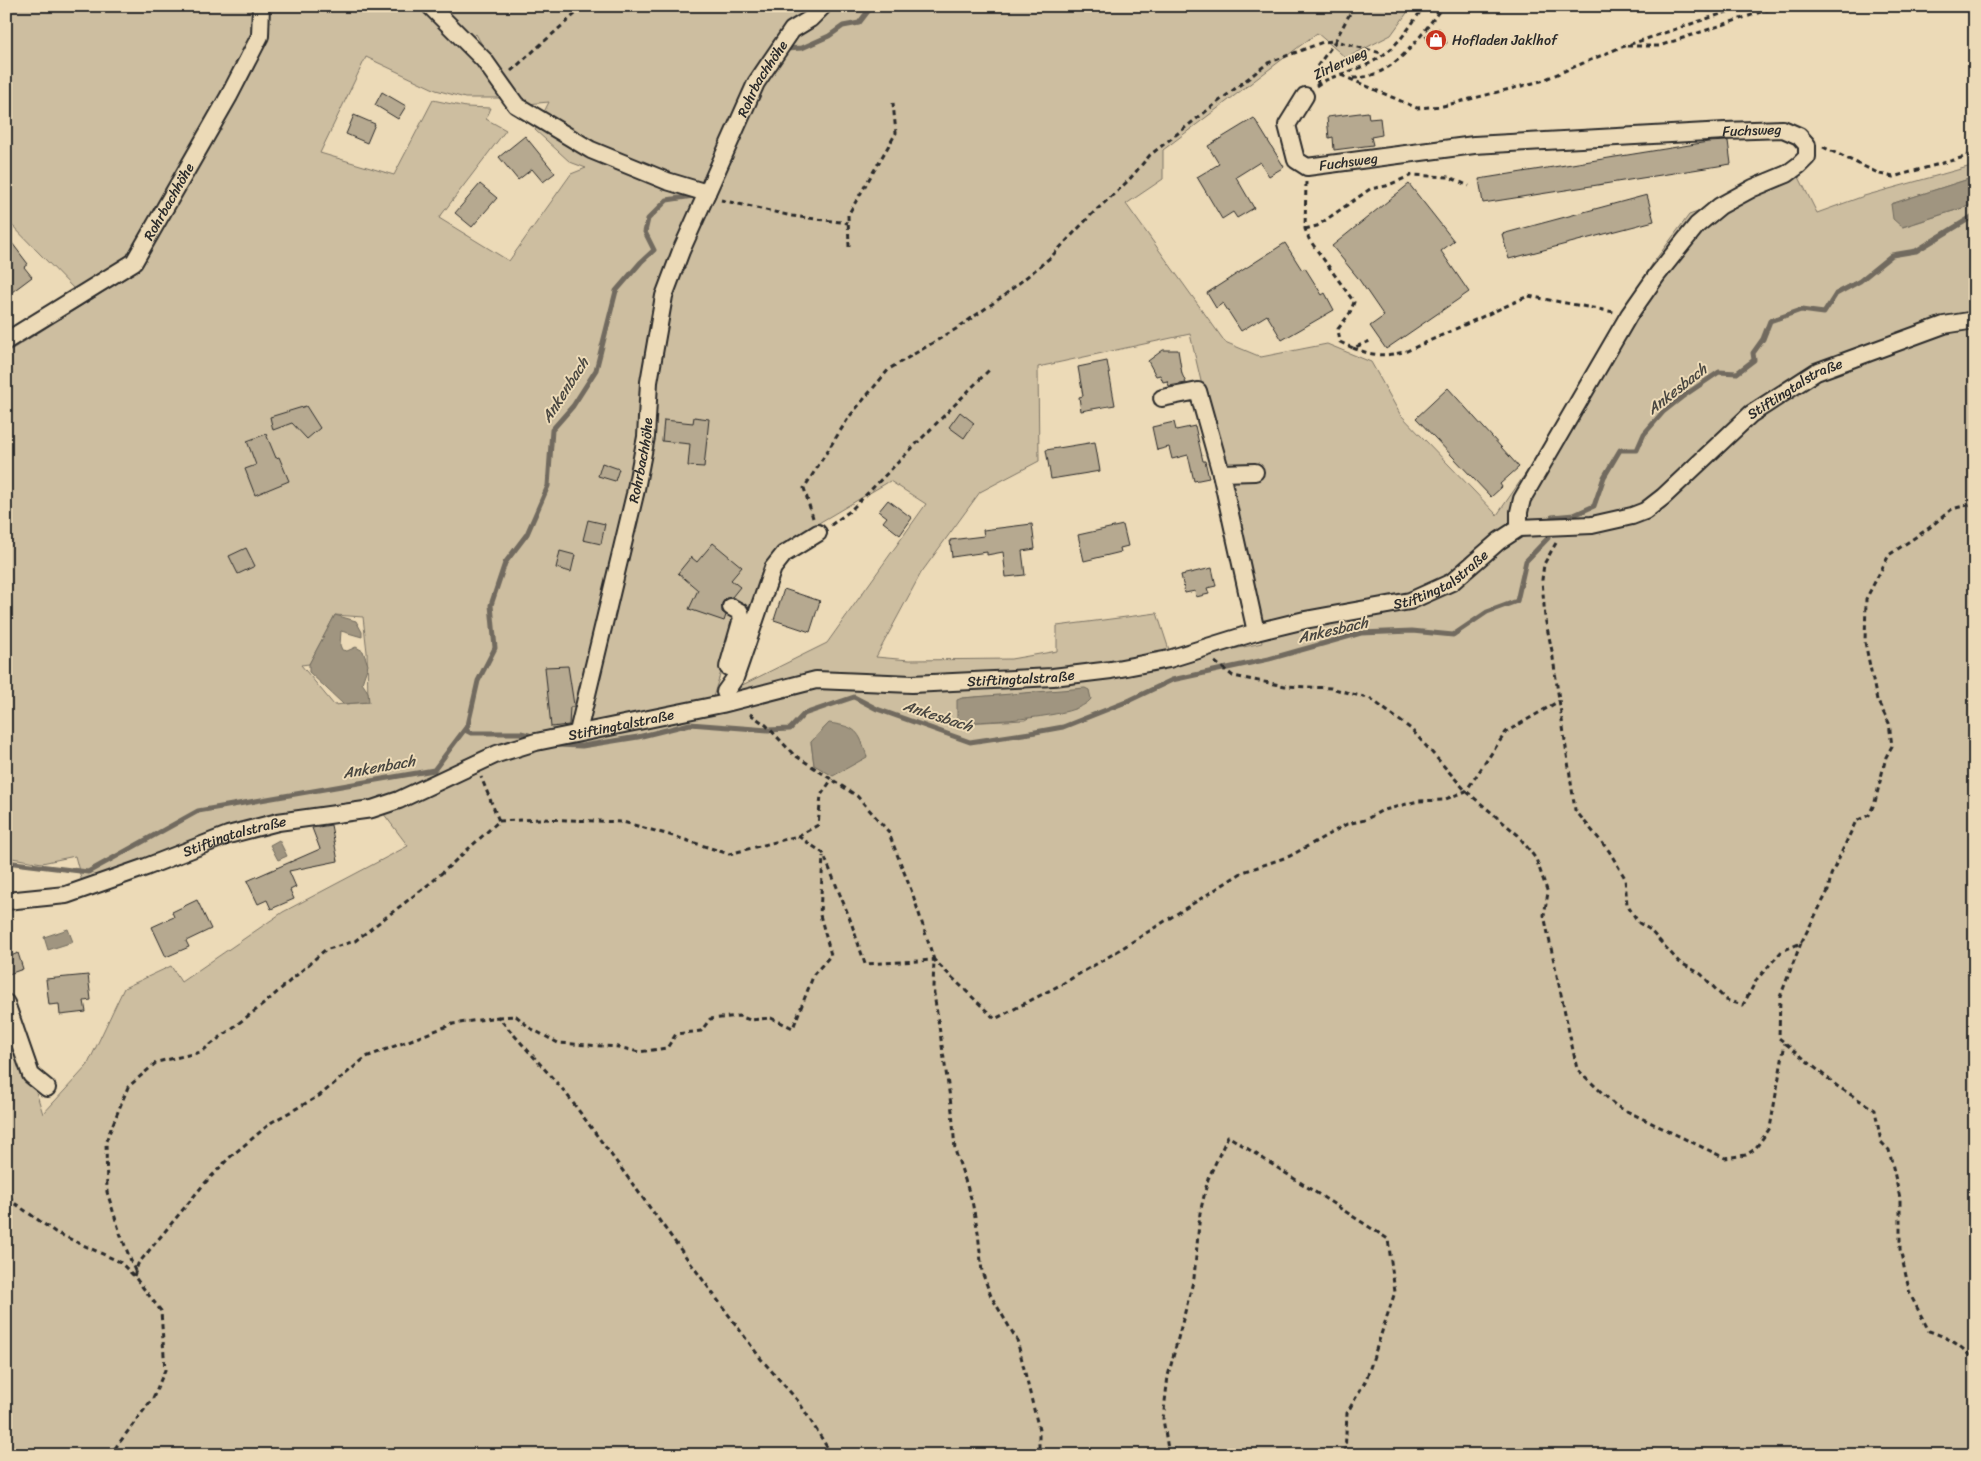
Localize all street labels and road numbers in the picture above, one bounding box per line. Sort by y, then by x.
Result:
street label: Rohrbachhöhe [730,35,795,121]
street label: Zirlerweg [1309,40,1372,87]
street label: Fuchsweg [1722,117,1782,144]
street label: Fuchsweg [1317,146,1379,178]
street label: Rohrbachhöhe [137,158,201,245]
street label: Stiftingtalstraße [1742,351,1846,427]
street label: Rohrbachhöhe [621,417,660,506]
street label: Stiftingtalstraße [1391,543,1494,617]
street label: Stiftingtalstraße [966,662,1076,694]
street label: Stiftingtalstraße [566,702,676,748]
street label: Stiftingtalstraße [179,809,288,865]

